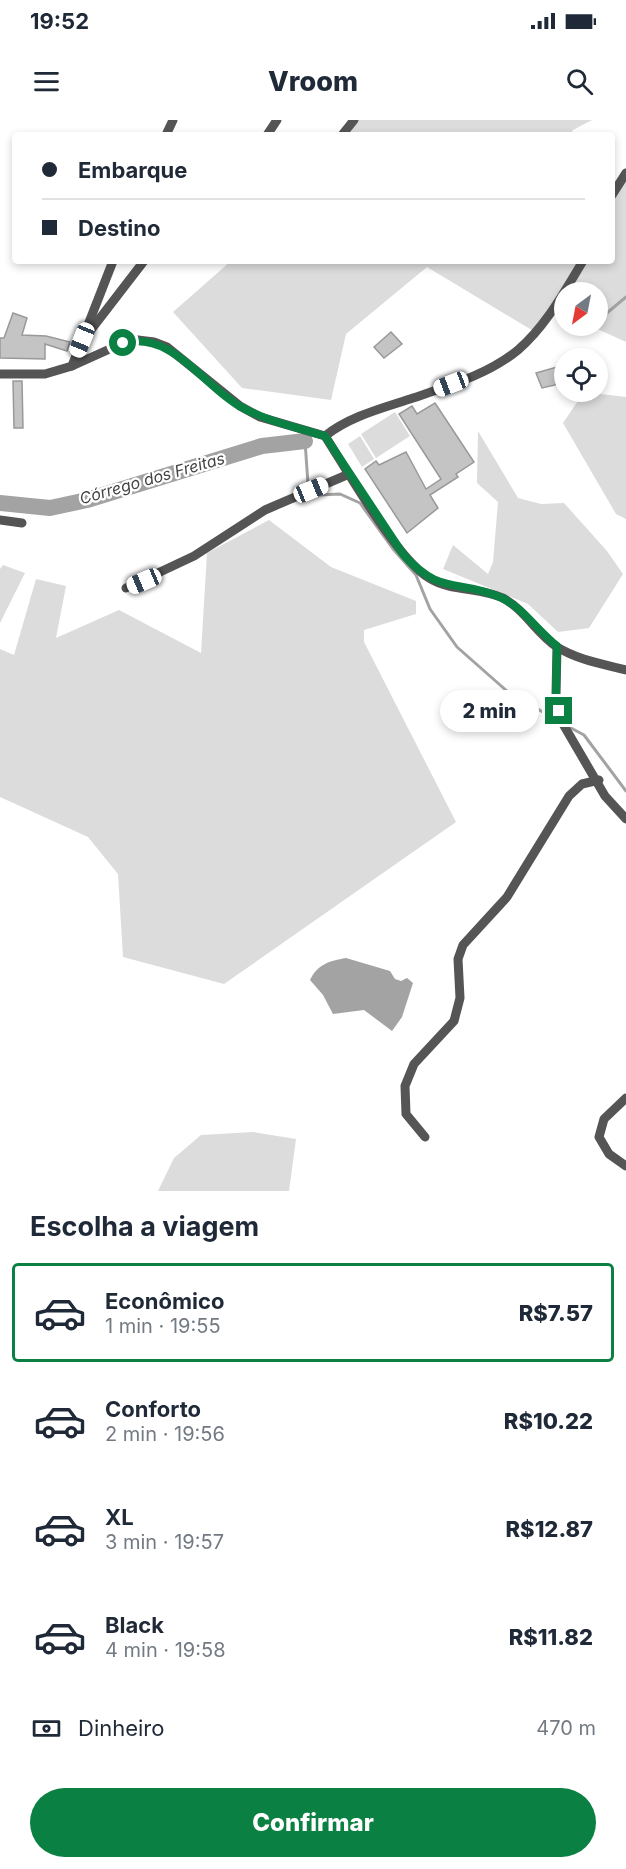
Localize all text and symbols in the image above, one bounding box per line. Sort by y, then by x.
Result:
text: 19:52 [30,8,89,34]
icon: menu [30,65,63,98]
text: Vroom [268,65,358,98]
icon: search [563,65,596,98]
text: Embarque [78,157,187,183]
text: Destino [78,215,161,241]
north arrow [554,282,608,336]
map controls [554,282,608,402]
car [67,320,97,360]
route start [109,329,136,356]
button: locate [554,348,608,402]
car [431,369,471,399]
water label: Córrego dos Freitas [77,448,227,508]
car [291,475,331,505]
car [124,566,164,596]
callout: 2 min [439,690,538,732]
route end [545,697,572,724]
text: 2 min [462,699,517,723]
text: Escolha a viagem [30,1210,259,1243]
icon: car [33,1286,87,1340]
text: Econômico [105,1288,224,1314]
text: R$7.57 [519,1300,593,1326]
text: 1 min · 19:55 [105,1314,221,1338]
icon: car [33,1394,87,1448]
text: Conforto [105,1396,201,1422]
text: R$10.22 [504,1408,593,1434]
text: 2 min · 19:56 [105,1422,225,1446]
icon: car [33,1502,87,1556]
text: XL [105,1504,134,1530]
text: R$12.87 [506,1516,593,1542]
text: 3 min · 19:57 [105,1530,224,1554]
icon: car [33,1610,87,1664]
text: Black [105,1612,164,1638]
text: R$11.82 [509,1624,593,1650]
text: 4 min · 19:58 [105,1638,226,1662]
icon: cash [30,1712,63,1745]
text: Dinheiro [78,1715,164,1741]
text: 470 m [536,1716,596,1740]
button: Confirmar [30,1788,596,1857]

